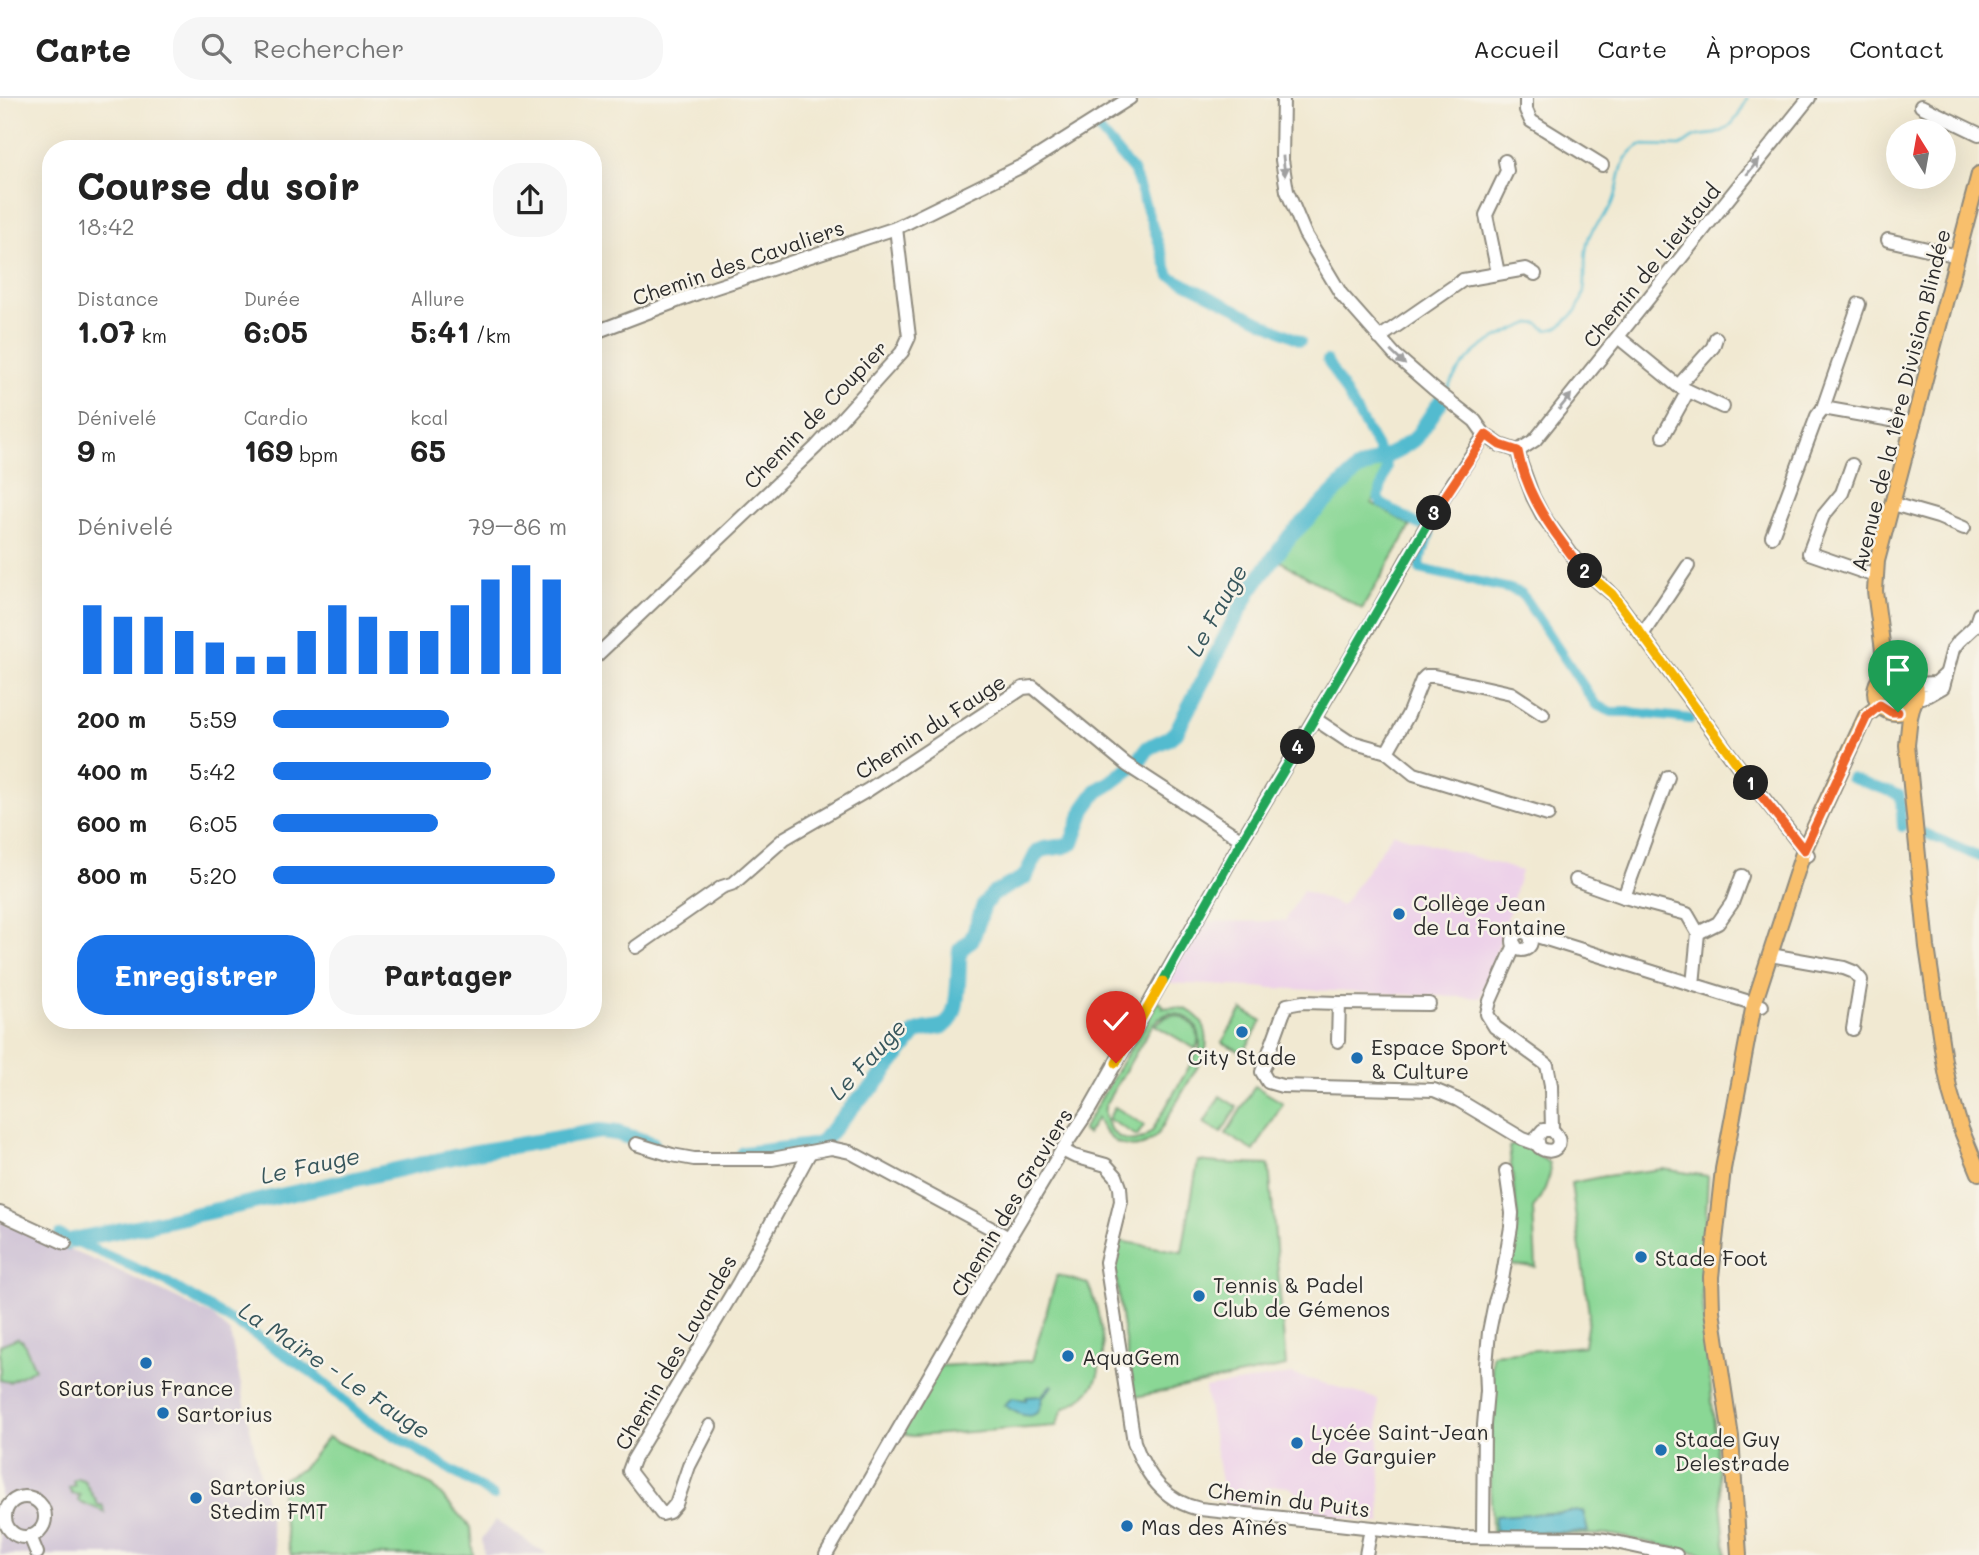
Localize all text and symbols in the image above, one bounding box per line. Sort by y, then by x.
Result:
search box [173,17,663,80]
text: Carte [35,27,131,70]
icon: search [197,29,235,67]
text: Rechercher [253,31,404,65]
text: Accueil [1473,33,1559,64]
text: Carte [1597,33,1667,64]
text: À propos [1705,33,1811,64]
text: Contact [1849,33,1944,64]
north arrow [1886,119,1956,189]
map controls [1886,119,1956,189]
one-way arrow [1278,155,1289,177]
one-way arrow [1746,159,1761,177]
text: Course du soir [77,160,360,210]
button: share [493,163,567,237]
street label: Chemin de Lieutaud [1576,177,1726,353]
text: 18:42 [77,211,135,241]
street label: Chemin des Cavaliers [629,213,847,311]
street label: Avenue de la 1ère Division Blindée [1844,226,1956,574]
text: Distance [77,286,159,311]
text: Durée [244,286,300,311]
text: Allure [410,286,465,311]
text: 1.07 [77,311,136,351]
text: 6:05 [244,311,308,351]
text: 5:41 [410,311,470,351]
text: km [136,323,167,348]
text: /km [470,323,511,348]
street label: Chemin de Coupier [737,334,893,494]
one-way arrow [1390,349,1407,366]
one-way arrow [1557,394,1572,411]
text: Dénivelé [77,405,157,430]
text: Cardio [244,405,308,430]
text: kcal [410,405,448,430]
text: 9 [77,430,95,470]
text: 169 [244,430,293,470]
text: 65 [410,430,446,470]
text: m [95,442,116,467]
text: bpm [293,442,338,467]
pin: 3 [1416,496,1452,530]
text: 3 [1428,500,1439,525]
text: Dénivelé [77,511,173,541]
text: 79–86 m [468,511,567,541]
pin: 2 [1568,554,1602,588]
text: 2 [1579,558,1590,583]
water label: Le Fauge [1178,559,1254,661]
pin [1868,640,1928,712]
icon: arrive [1879,651,1917,689]
street label: Chemin du Fauge [850,667,1010,785]
text: 200 m [77,704,146,734]
text: 5:59 [189,704,237,734]
pin: 4 [1280,730,1316,764]
text: 4 [1291,734,1304,759]
text: 400 m [77,756,148,786]
text: 5:42 [189,756,236,786]
pin: 1 [1734,766,1768,800]
text: 1 [1746,770,1755,795]
text: 600 m [77,808,147,838]
text: 6:05 [189,808,238,838]
text: 800 m [77,860,147,890]
text: 5:20 [189,860,237,890]
place label: Collège Jean de La Fontaine [1413,889,1566,940]
marker: Collège Jean de La Fontaine [1391,906,1407,922]
button: Enregistrer [77,935,315,1015]
button: Partager [329,935,567,1015]
pin [1086,991,1146,1063]
icon: check [1097,1002,1135,1040]
water label: Le Fauge [822,1012,912,1106]
marker: City Stade [1234,1024,1250,1040]
place label: Espace Sport & Culture [1371,1033,1508,1084]
place label: City Stade [1188,1043,1296,1070]
marker: Espace Sport & Culture [1349,1050,1365,1066]
street label: Chemin des Graviers [944,1103,1078,1301]
water label: Le Fauge [257,1140,363,1190]
place label: Stade Foot [1655,1244,1768,1271]
marker: Stade Foot [1633,1249,1649,1265]
street label: Chemin des Lavandes [608,1250,742,1454]
place label: Tennis & Padel Club de Gémenos [1213,1271,1390,1322]
marker: Tennis & Padel Club de Gémenos [1191,1288,1207,1304]
water label: La Maïre - Le Fauge [233,1295,437,1445]
place label: AquaGem [1082,1343,1180,1370]
marker: AquaGem [1060,1348,1076,1364]
marker: Sartorius France [138,1355,154,1371]
place label: Sartorius France [59,1374,233,1401]
place label: Sartorius [177,1400,273,1427]
marker: Sartorius [155,1405,171,1421]
place label: Lycée Saint-Jean de Garguier [1311,1418,1488,1469]
place label: Stade Guy Delestrade [1675,1425,1790,1476]
marker: Lycée Saint-Jean de Garguier [1289,1435,1305,1451]
marker: Stade Guy Delestrade [1653,1442,1669,1458]
place label: Sartorius Stedim FMT [210,1473,327,1524]
street label: Chemin du Puits [1206,1476,1372,1522]
marker: Sartorius Stedim FMT [188,1490,204,1506]
place label: Mas des Aînés [1141,1513,1287,1540]
marker: Mas des Aînés [1119,1518,1135,1534]

